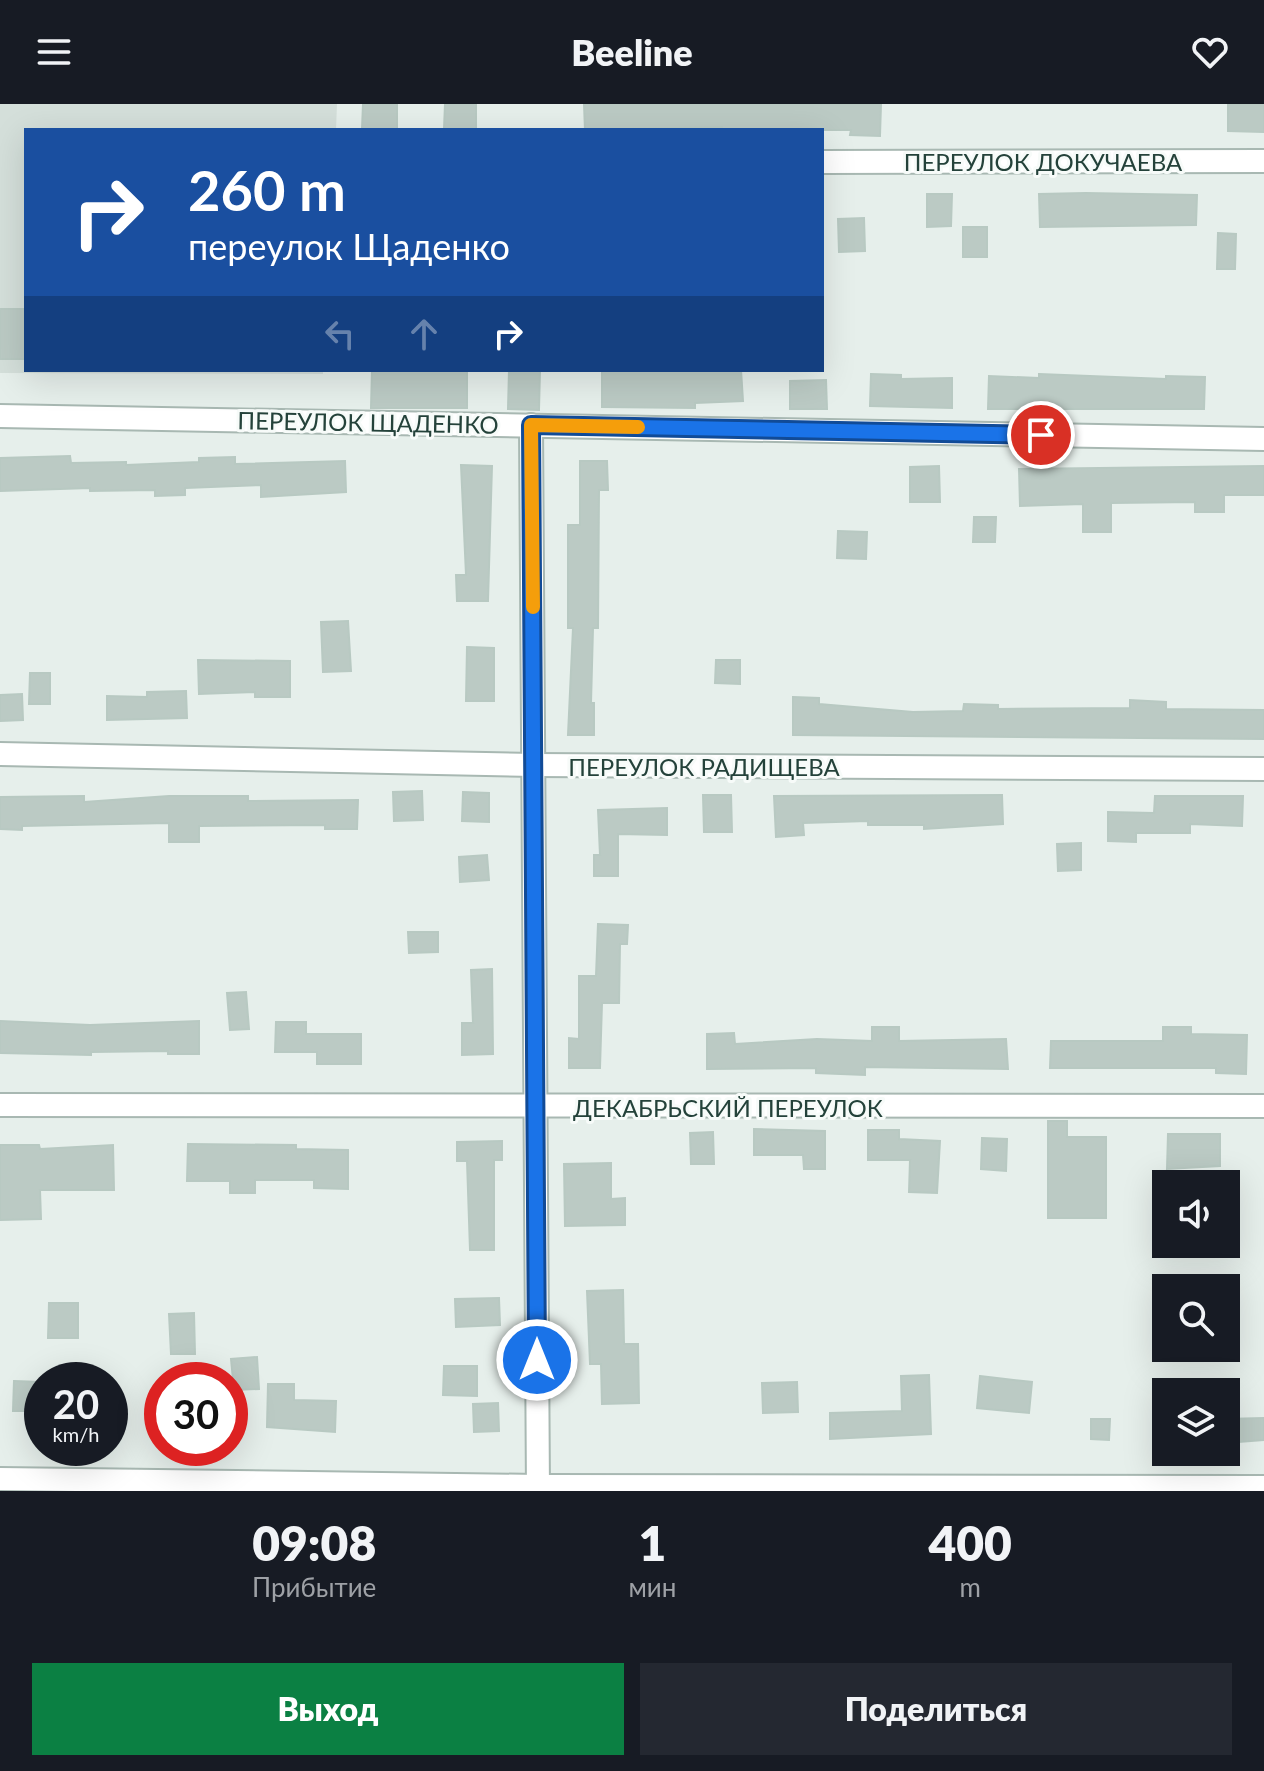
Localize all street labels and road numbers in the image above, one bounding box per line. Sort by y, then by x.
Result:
street label: ПЕРЕУЛОК ДОКУЧАЕВА [904,147,1183,176]
street label: ПЕРЕУЛОК ЩАДЕНКО [237,405,499,439]
street label: ПЕРЕУЛОК РАДИЩЕВА [568,752,840,781]
street label: ДЕКАБРЬСКИЙ ПЕРЕУЛОК [573,1093,883,1122]

